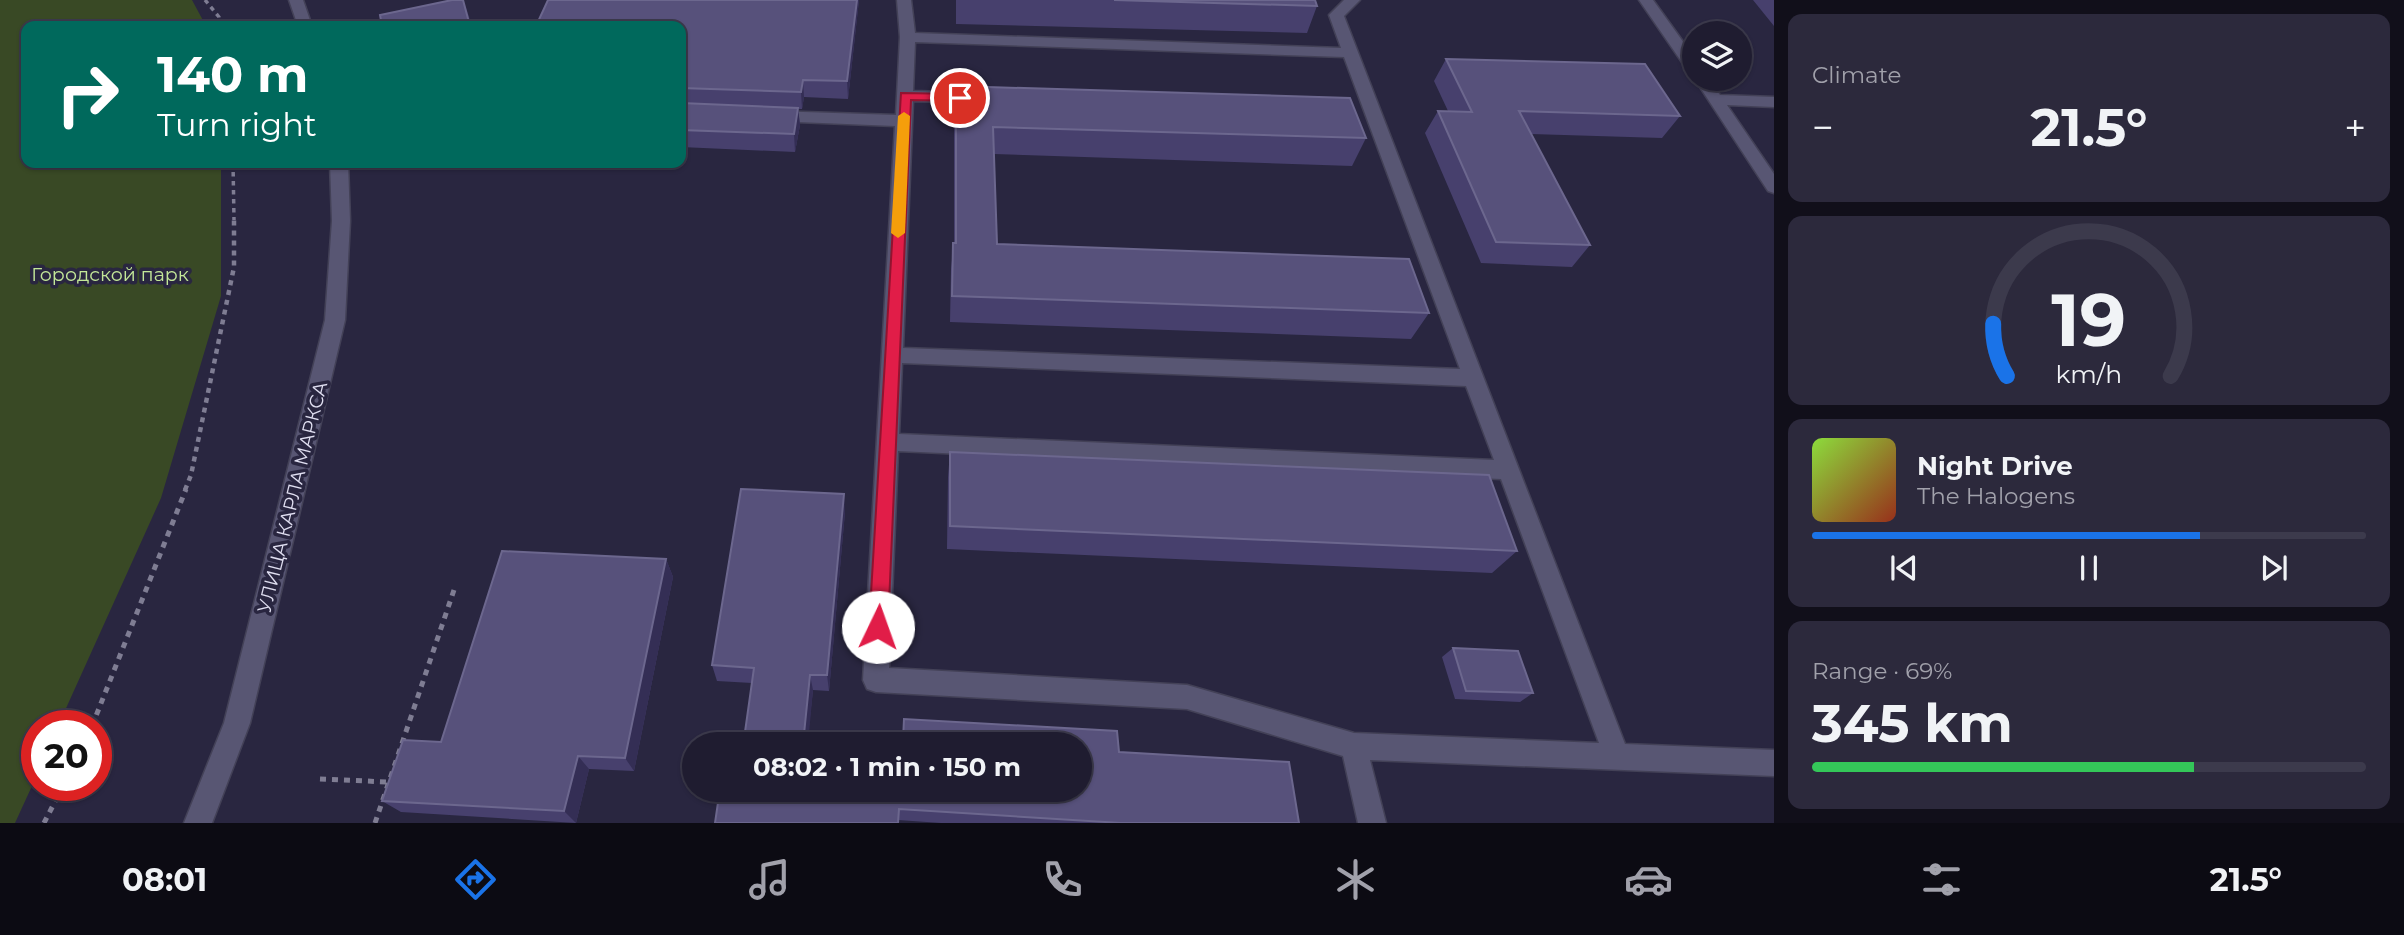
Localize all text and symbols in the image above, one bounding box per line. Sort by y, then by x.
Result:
map controls [1682,21,1752,91]
button: layers [1682,21,1752,91]
text: 140 m [157,45,309,104]
icon: right [42,49,133,140]
text: Climate [1812,61,1901,89]
pin [930,68,990,128]
icon: arrive [941,79,979,117]
text: 21.5° [2030,96,2148,159]
text: − [1812,104,1834,151]
text: + [2344,104,2366,151]
text: Turn right [157,105,317,144]
park label: Городской парк [31,263,189,286]
text: 19 [2052,277,2126,365]
text: km/h [2056,359,2122,389]
street label: УЛИЦА КАРЛА МАРКСА [253,379,332,615]
text: Night Drive [1917,450,2073,482]
text: The Halogens [1917,482,2075,510]
icon: previous [1885,549,1923,587]
icon: pause [2070,549,2108,587]
icon: next [2255,549,2293,587]
position arrow [841,590,915,664]
text: Range · 69% [1812,657,1952,685]
text: 345 km [1812,692,2013,755]
speed limit sign: 20 [21,710,112,801]
text: 08:02 · 1 min · 150 m [753,751,1021,783]
icon: directions [451,855,500,904]
icon: music [745,855,794,904]
icon: phone [1038,855,1087,904]
icon: climate [1331,855,1380,904]
icon: car [1624,855,1673,904]
icon: filters [1917,855,1966,904]
text: 08:01 [122,860,207,899]
text: 21.5° [2210,860,2282,899]

